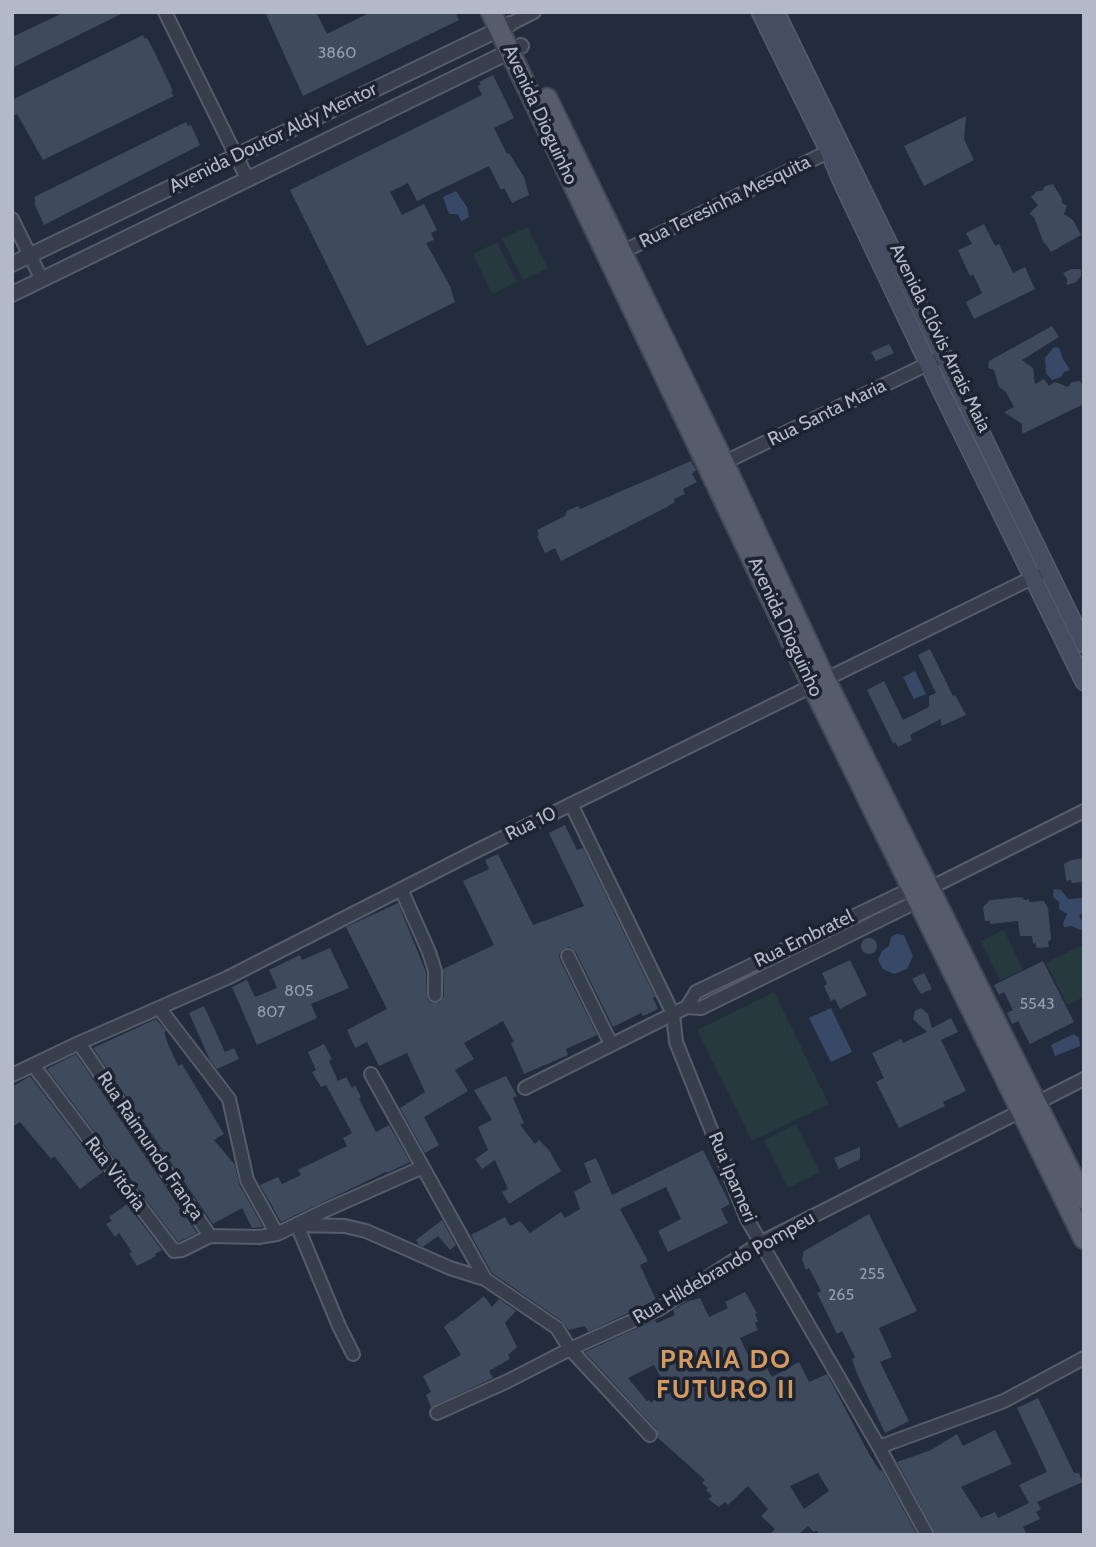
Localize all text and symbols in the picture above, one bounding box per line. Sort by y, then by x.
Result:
street label: Avenida Dioguinho [498,42,582,188]
house number: 3860 [318,43,356,63]
street label: Avenida Doutor Aldy Mentor [165,78,381,198]
street label: Rua Teresinha Mesquita [636,151,814,253]
street label: Avenida Clóvis Arrais Maia [884,240,996,436]
street label: Rua Santa Maria [764,375,890,451]
street label: Avenida Dioguinho [743,554,827,700]
street label: Rua 10 [502,802,560,846]
street label: Rua Embratel [751,905,857,973]
house number: 805 [284,981,314,1001]
house number: 5543 [1019,994,1055,1014]
house number: 807 [257,1002,285,1022]
street label: Rua Raimundo França [92,1067,208,1225]
street label: Rua Ipameri [703,1129,761,1225]
street label: Rua Vitória [80,1132,150,1216]
street label: Rua Hildebrando Pompeu [629,1207,819,1329]
house number: 255 [859,1264,885,1284]
house number: 265 [828,1285,854,1305]
district label: PRAIA DO FUTURO II [657,1344,795,1406]

